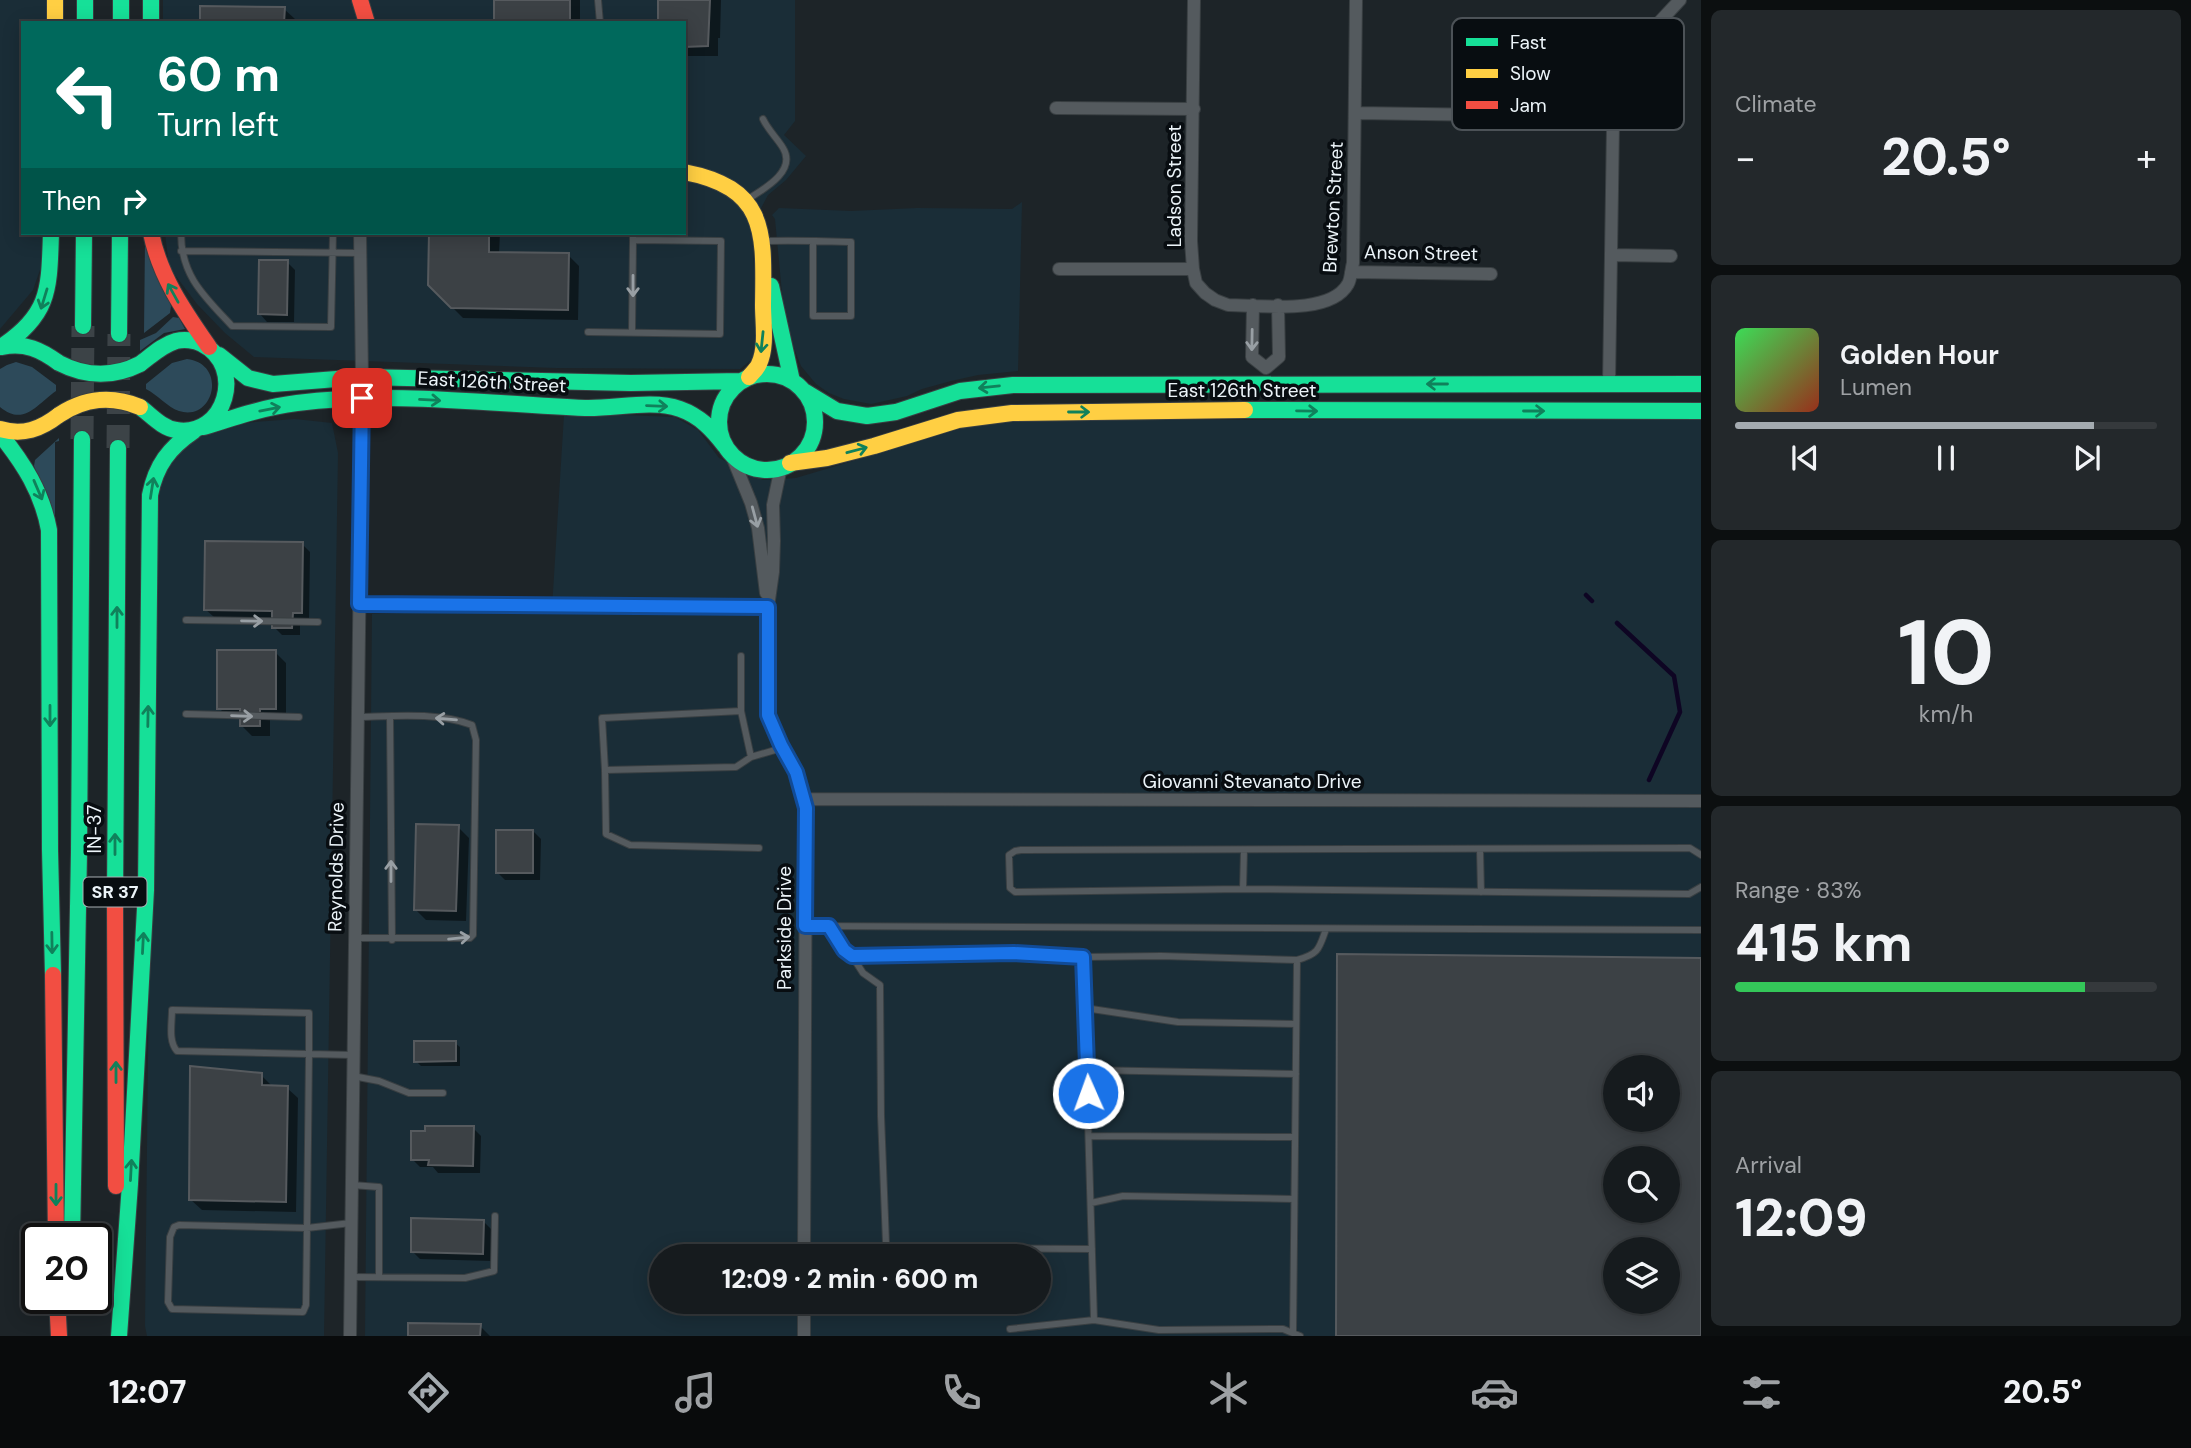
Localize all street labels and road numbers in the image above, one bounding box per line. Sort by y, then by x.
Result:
street label: Ladson Street [1162,125,1187,247]
street label: Brewton Street [1317,141,1349,273]
street label: Anson Street [1364,240,1478,266]
street label: East 126th Street [417,366,567,398]
street label: East 126th Street [1168,378,1316,403]
street label: Giovanni Stevanato Drive [1142,769,1362,794]
street label: Reynolds Drive [322,802,350,932]
street label: IN-37 [82,805,107,853]
street label: Parkside Drive [772,866,797,990]
road number: SR 37 [83,878,146,906]

